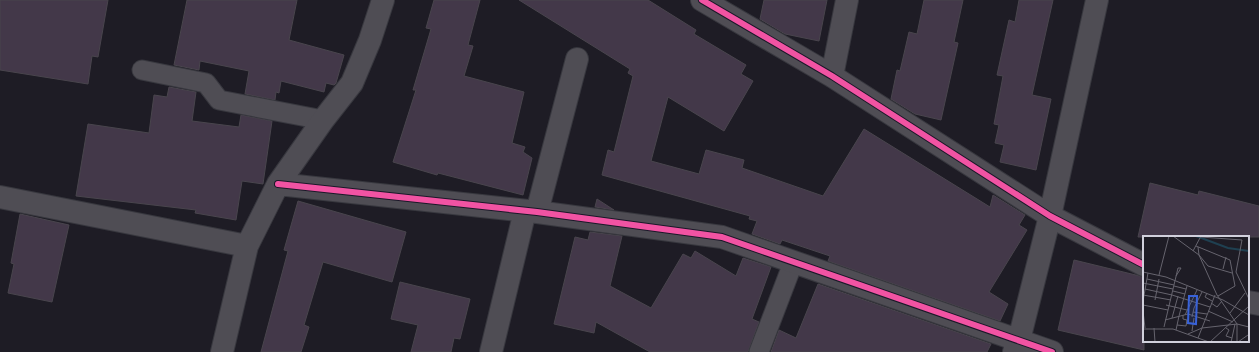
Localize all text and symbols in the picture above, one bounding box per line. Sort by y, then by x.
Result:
inset map [1143,236,1249,342]

